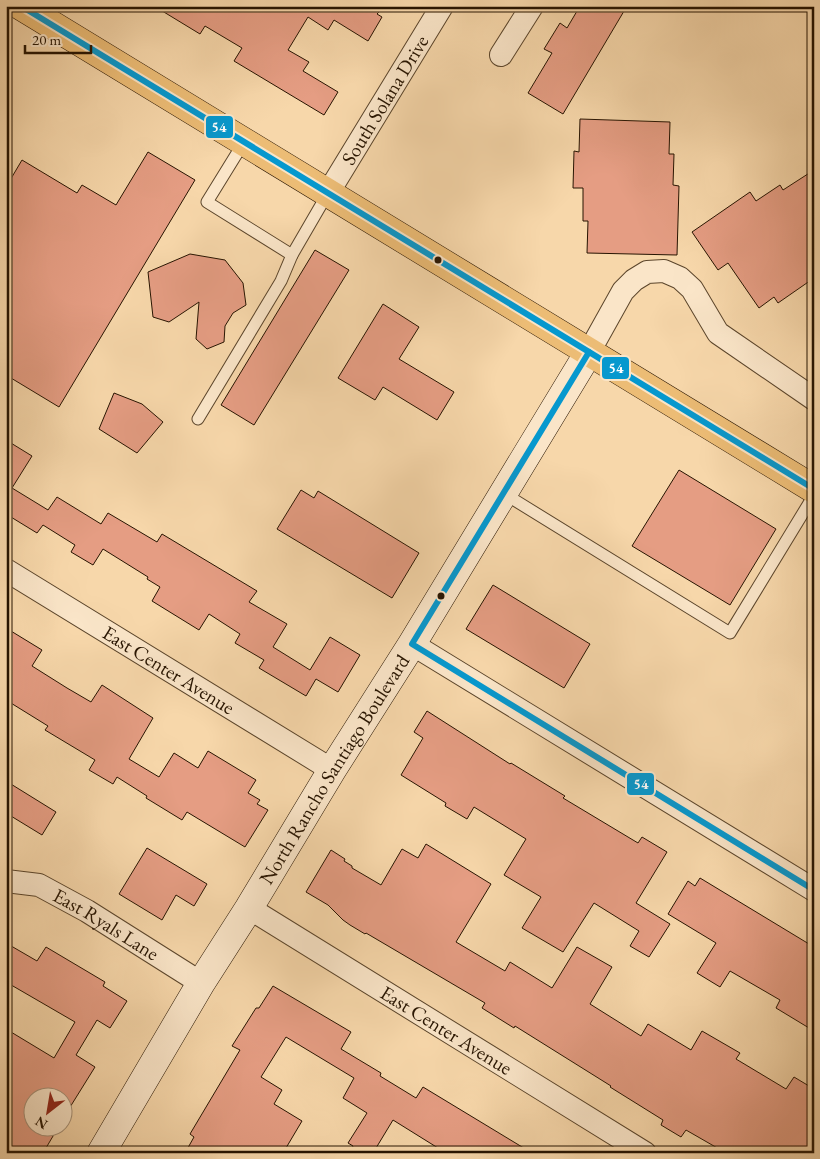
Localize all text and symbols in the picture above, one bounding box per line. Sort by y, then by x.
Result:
scale bar [25,22,91,54]
text: 20 m [32,30,61,49]
street label: South Solana Drive [335,30,434,170]
line badge: 54 [205,115,234,139]
text: 54 [212,118,227,136]
unlabelled marker [433,255,443,265]
line badge: 54 [601,356,630,380]
text: 54 [609,359,624,377]
unlabelled marker [436,591,446,601]
street label: East Center Avenue [98,619,240,720]
street label: North Rancho Santiago Boulevard [253,649,416,889]
line badge: 54 [626,772,655,796]
text: 54 [634,775,649,793]
street label: East Ryals Lane [49,882,164,966]
street label: East Center Avenue [376,979,517,1081]
north arrow [22,1086,72,1136]
text: N [31,1112,51,1134]

